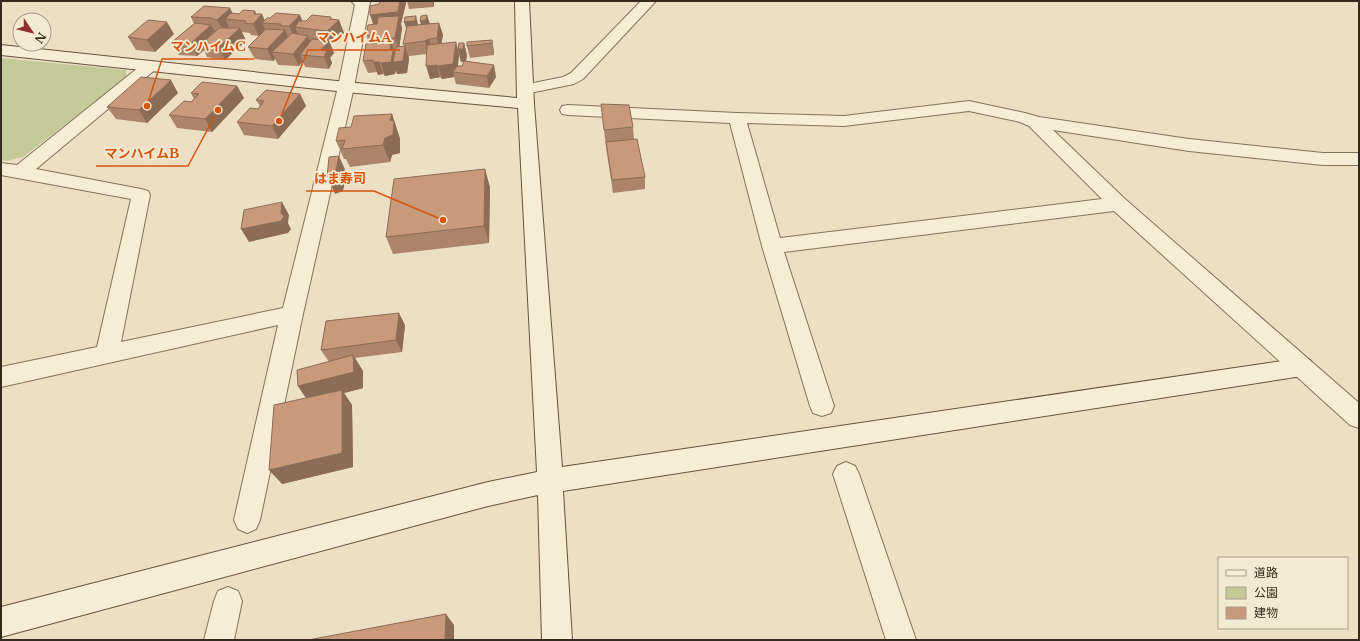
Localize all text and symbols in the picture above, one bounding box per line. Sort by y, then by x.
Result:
north arrow [12,12,52,52]
callout: マンハイムA [308,25,400,50]
text: N [31,29,49,47]
text: マンハイムA [317,29,392,46]
callout: マンハイムC [162,34,254,59]
text: マンハイムC [170,38,246,55]
callout: マンハイムB [96,141,188,166]
text: マンハイムB [105,145,179,162]
callout: はま寿司 [306,166,374,191]
text: はま寿司 [314,170,366,187]
legend [1218,557,1348,629]
text: 道路 [1254,565,1278,580]
text: 公園 [1254,585,1278,600]
text: 建物 [1254,605,1278,620]

